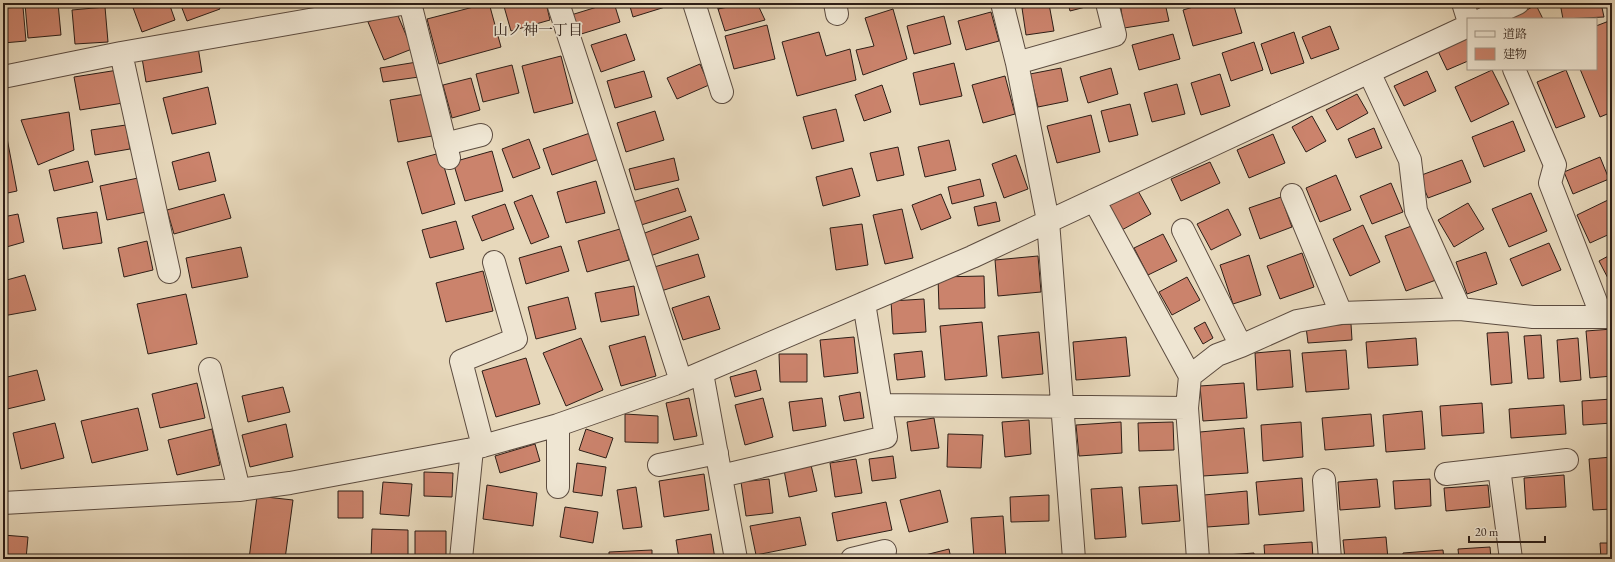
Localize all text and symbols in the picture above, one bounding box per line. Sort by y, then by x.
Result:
legend [1467,18,1597,70]
district label: 山ノ神一丁目 [493,20,583,39]
text: 道路 [1503,26,1527,42]
text: 建物 [1503,46,1527,62]
scale bar [1469,518,1545,544]
text: 20 m [1475,524,1499,540]

